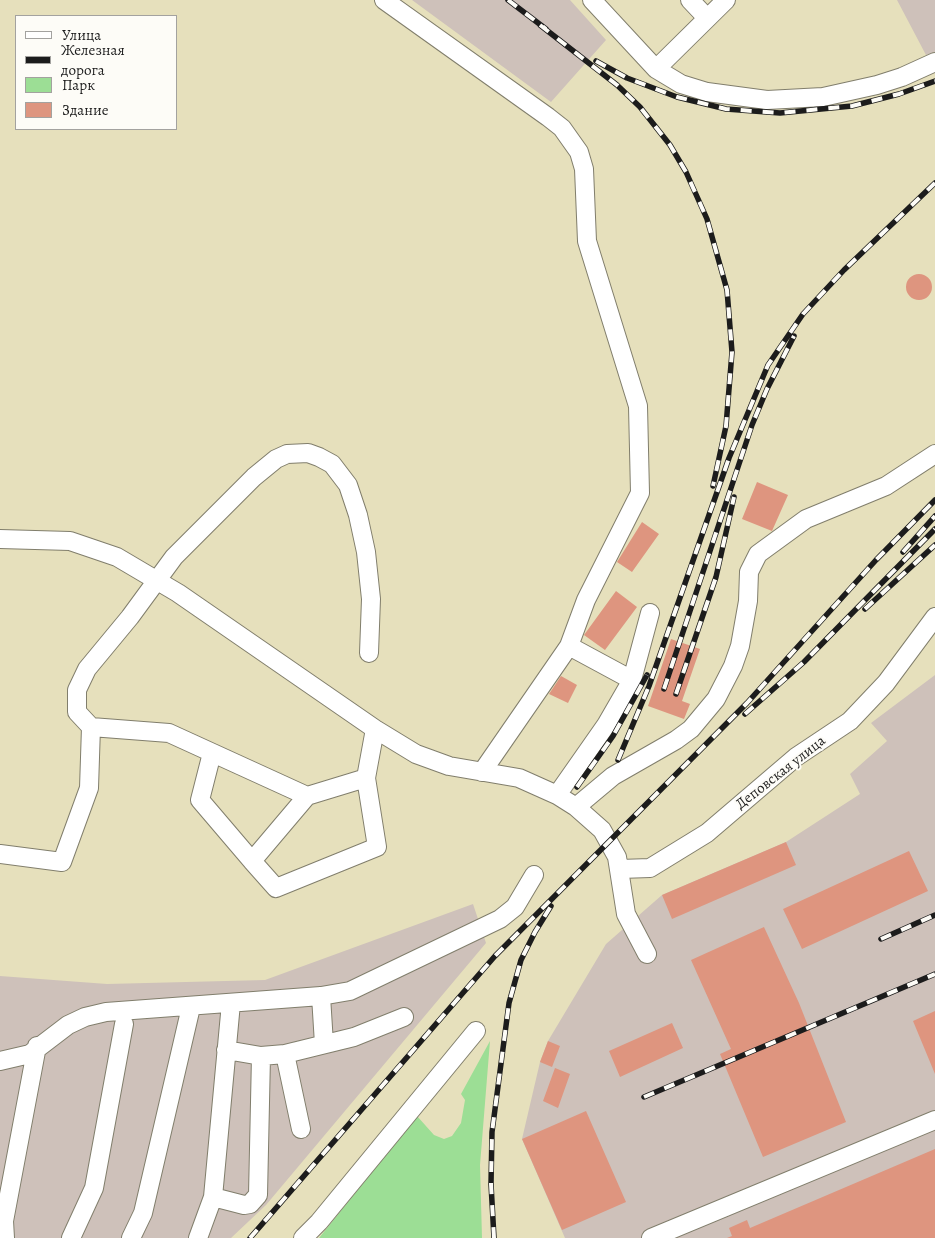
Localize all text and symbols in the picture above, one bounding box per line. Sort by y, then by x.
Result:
legend [15,15,178,130]
text: Улица [62,25,101,45]
text: Железная дорога [61,40,125,80]
text: Парк [62,75,95,95]
text: Здание [62,100,109,120]
street label: Деповская улица [732,732,830,814]

